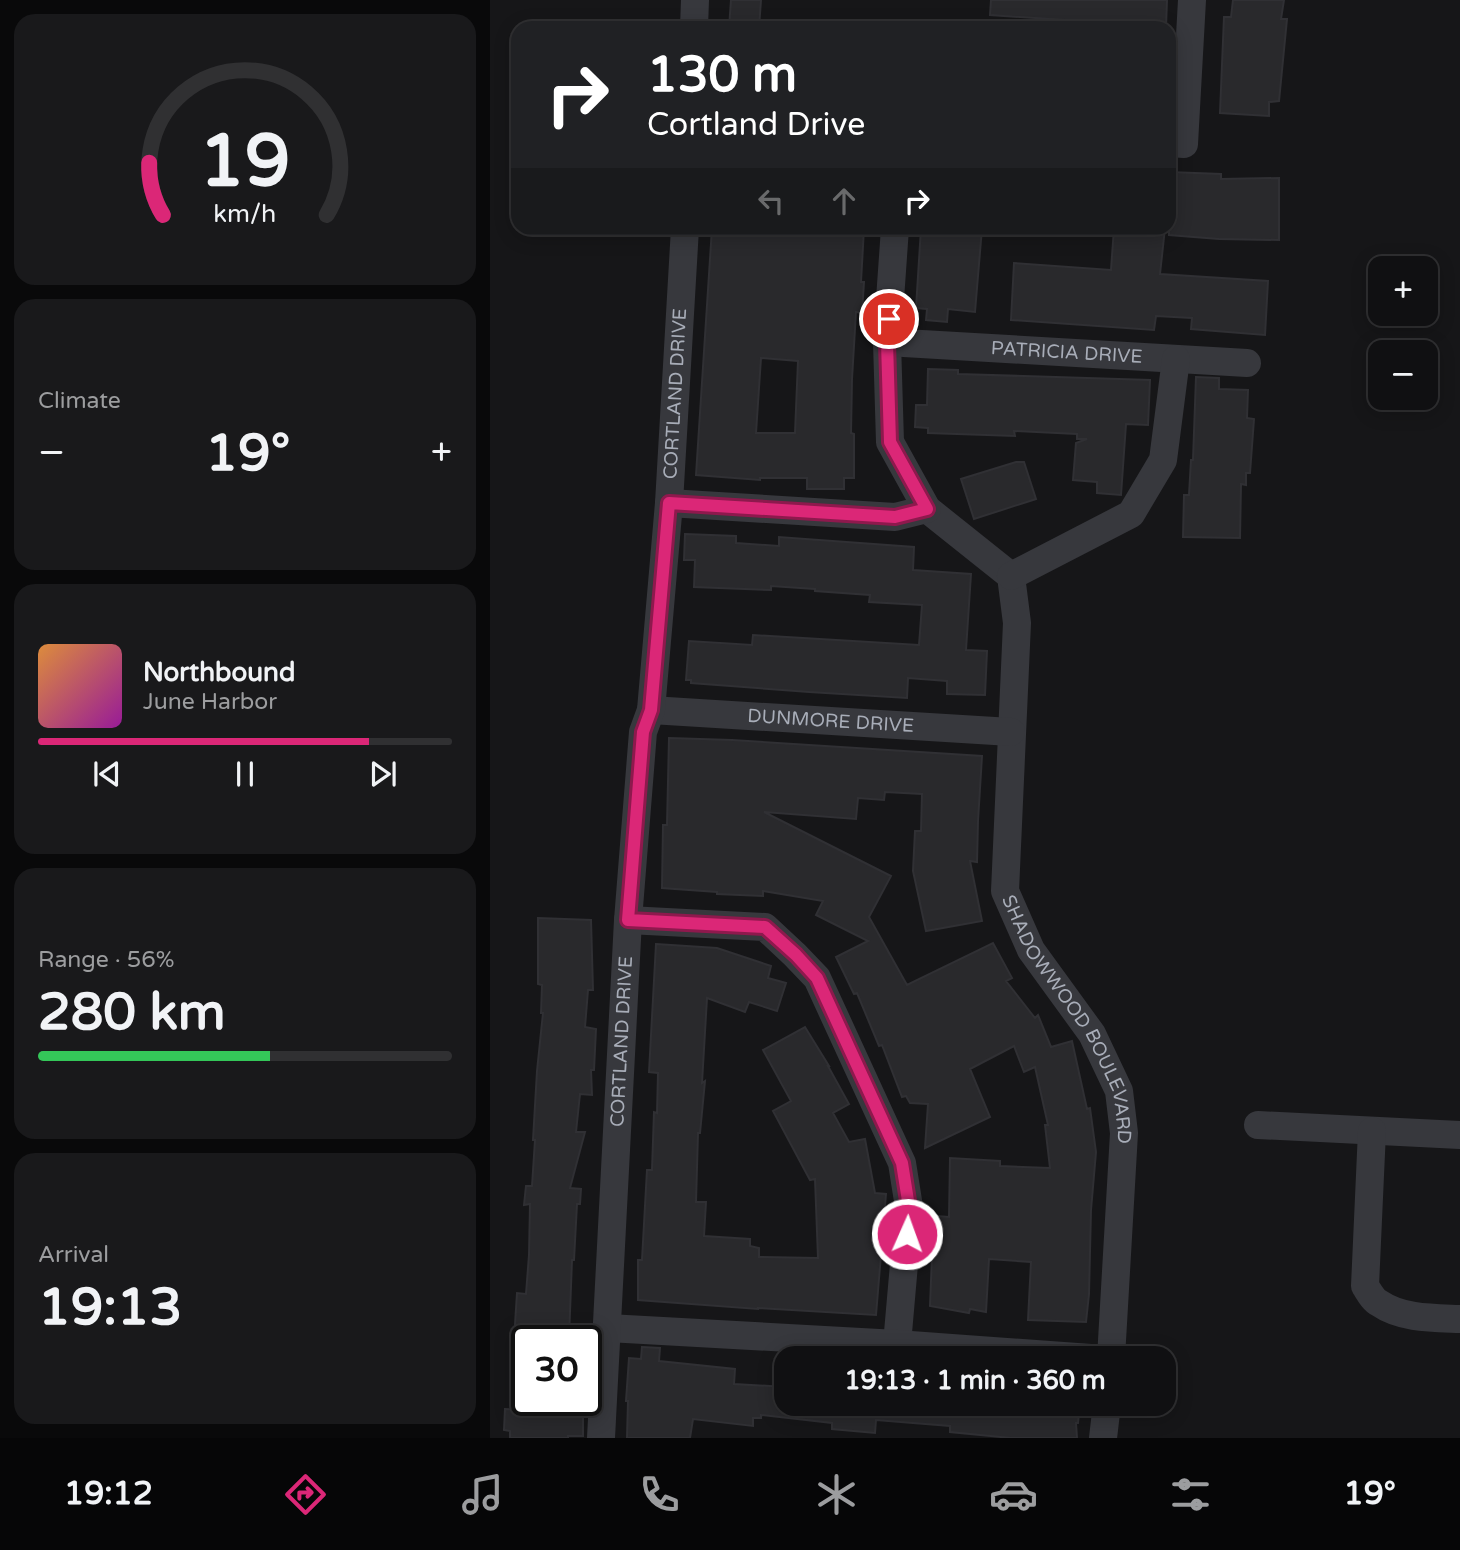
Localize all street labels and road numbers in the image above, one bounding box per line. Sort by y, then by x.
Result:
street label: CORTLAND DRIVE [659,308,691,480]
street label: PATRICIA DRIVE [990,337,1143,368]
street label: DUNMORE DRIVE [747,705,915,737]
street label: SHADOWWOOD BOULEVARD [997,892,1135,1144]
street label: CORTLAND DRIVE [606,955,637,1128]

